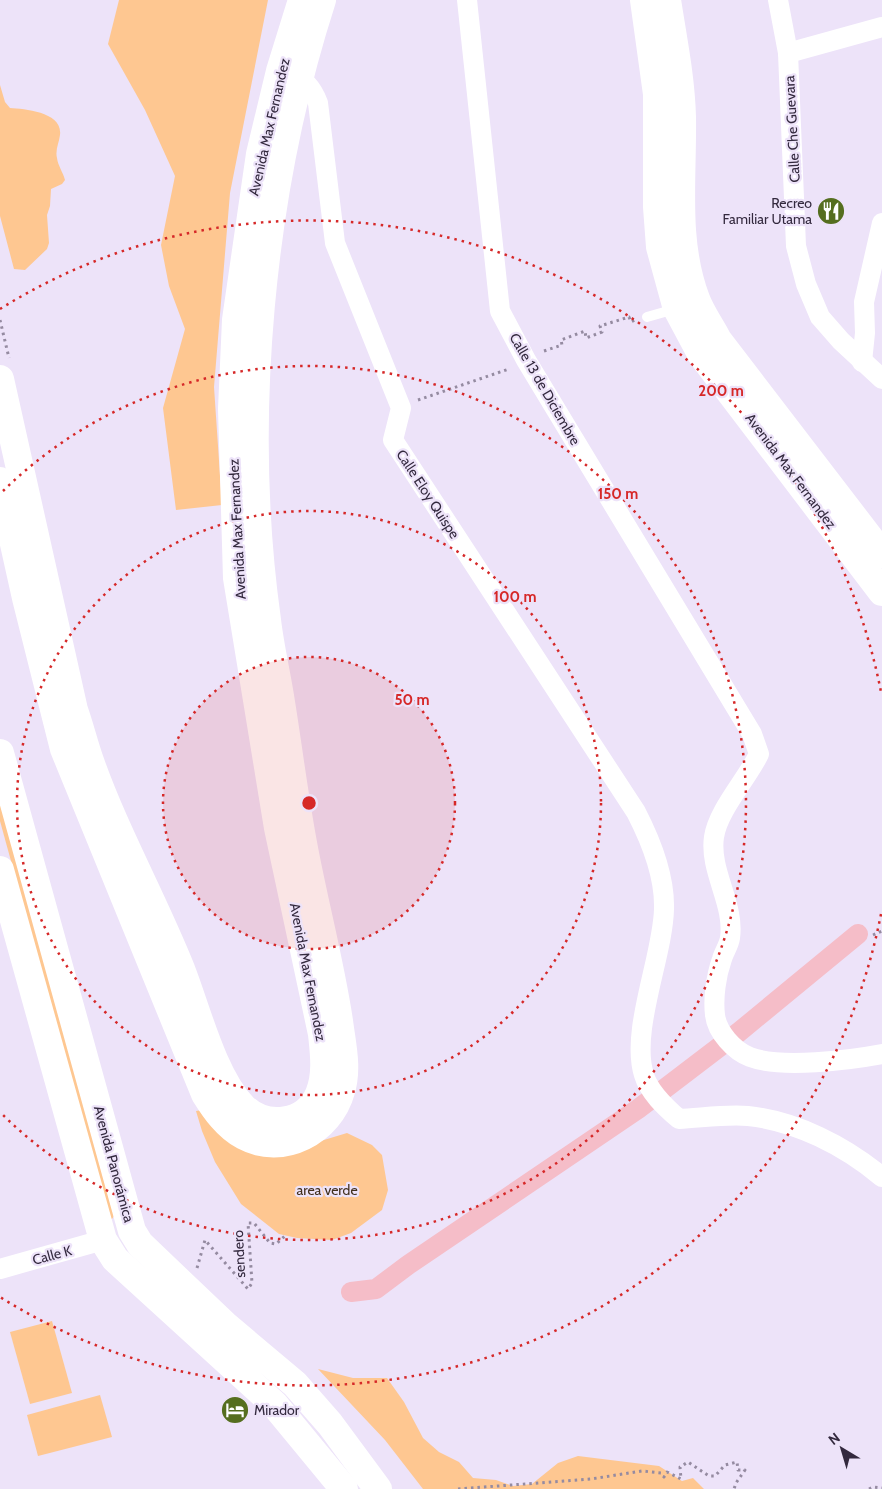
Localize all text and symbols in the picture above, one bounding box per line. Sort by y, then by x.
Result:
street label: Avenida Max Fernandez [244,56,294,197]
street label: Calle Che Guevara [780,75,804,183]
place label: Recreo Familiar Utama [722,194,812,228]
restaurant icon: Recreo Familiar Utama [816,196,846,226]
street label: Calle 13 de Diciembre [506,330,584,448]
text: 200 m [698,382,744,400]
street label: Avenida Max Fernandez [742,409,841,533]
street label: Calle Eloy Quispe [392,446,464,542]
street label: Avenida Max Fernandez [224,458,250,600]
text: 150 m [598,485,638,503]
text: 100 m [493,588,537,606]
text: 50 m [394,691,430,709]
centre of rings [300,794,318,812]
street label: Avenida Max Fernandez [286,901,330,1043]
street label: Avenida Panorámica [90,1104,138,1225]
park label: area verde [296,1181,358,1199]
street label: sendero [229,1229,249,1278]
street label: Calle K [30,1241,74,1269]
hotel icon: Mirador [220,1395,250,1425]
place label: Mirador [254,1401,300,1419]
north arrow [817,1424,867,1474]
text: N [825,1429,843,1449]

